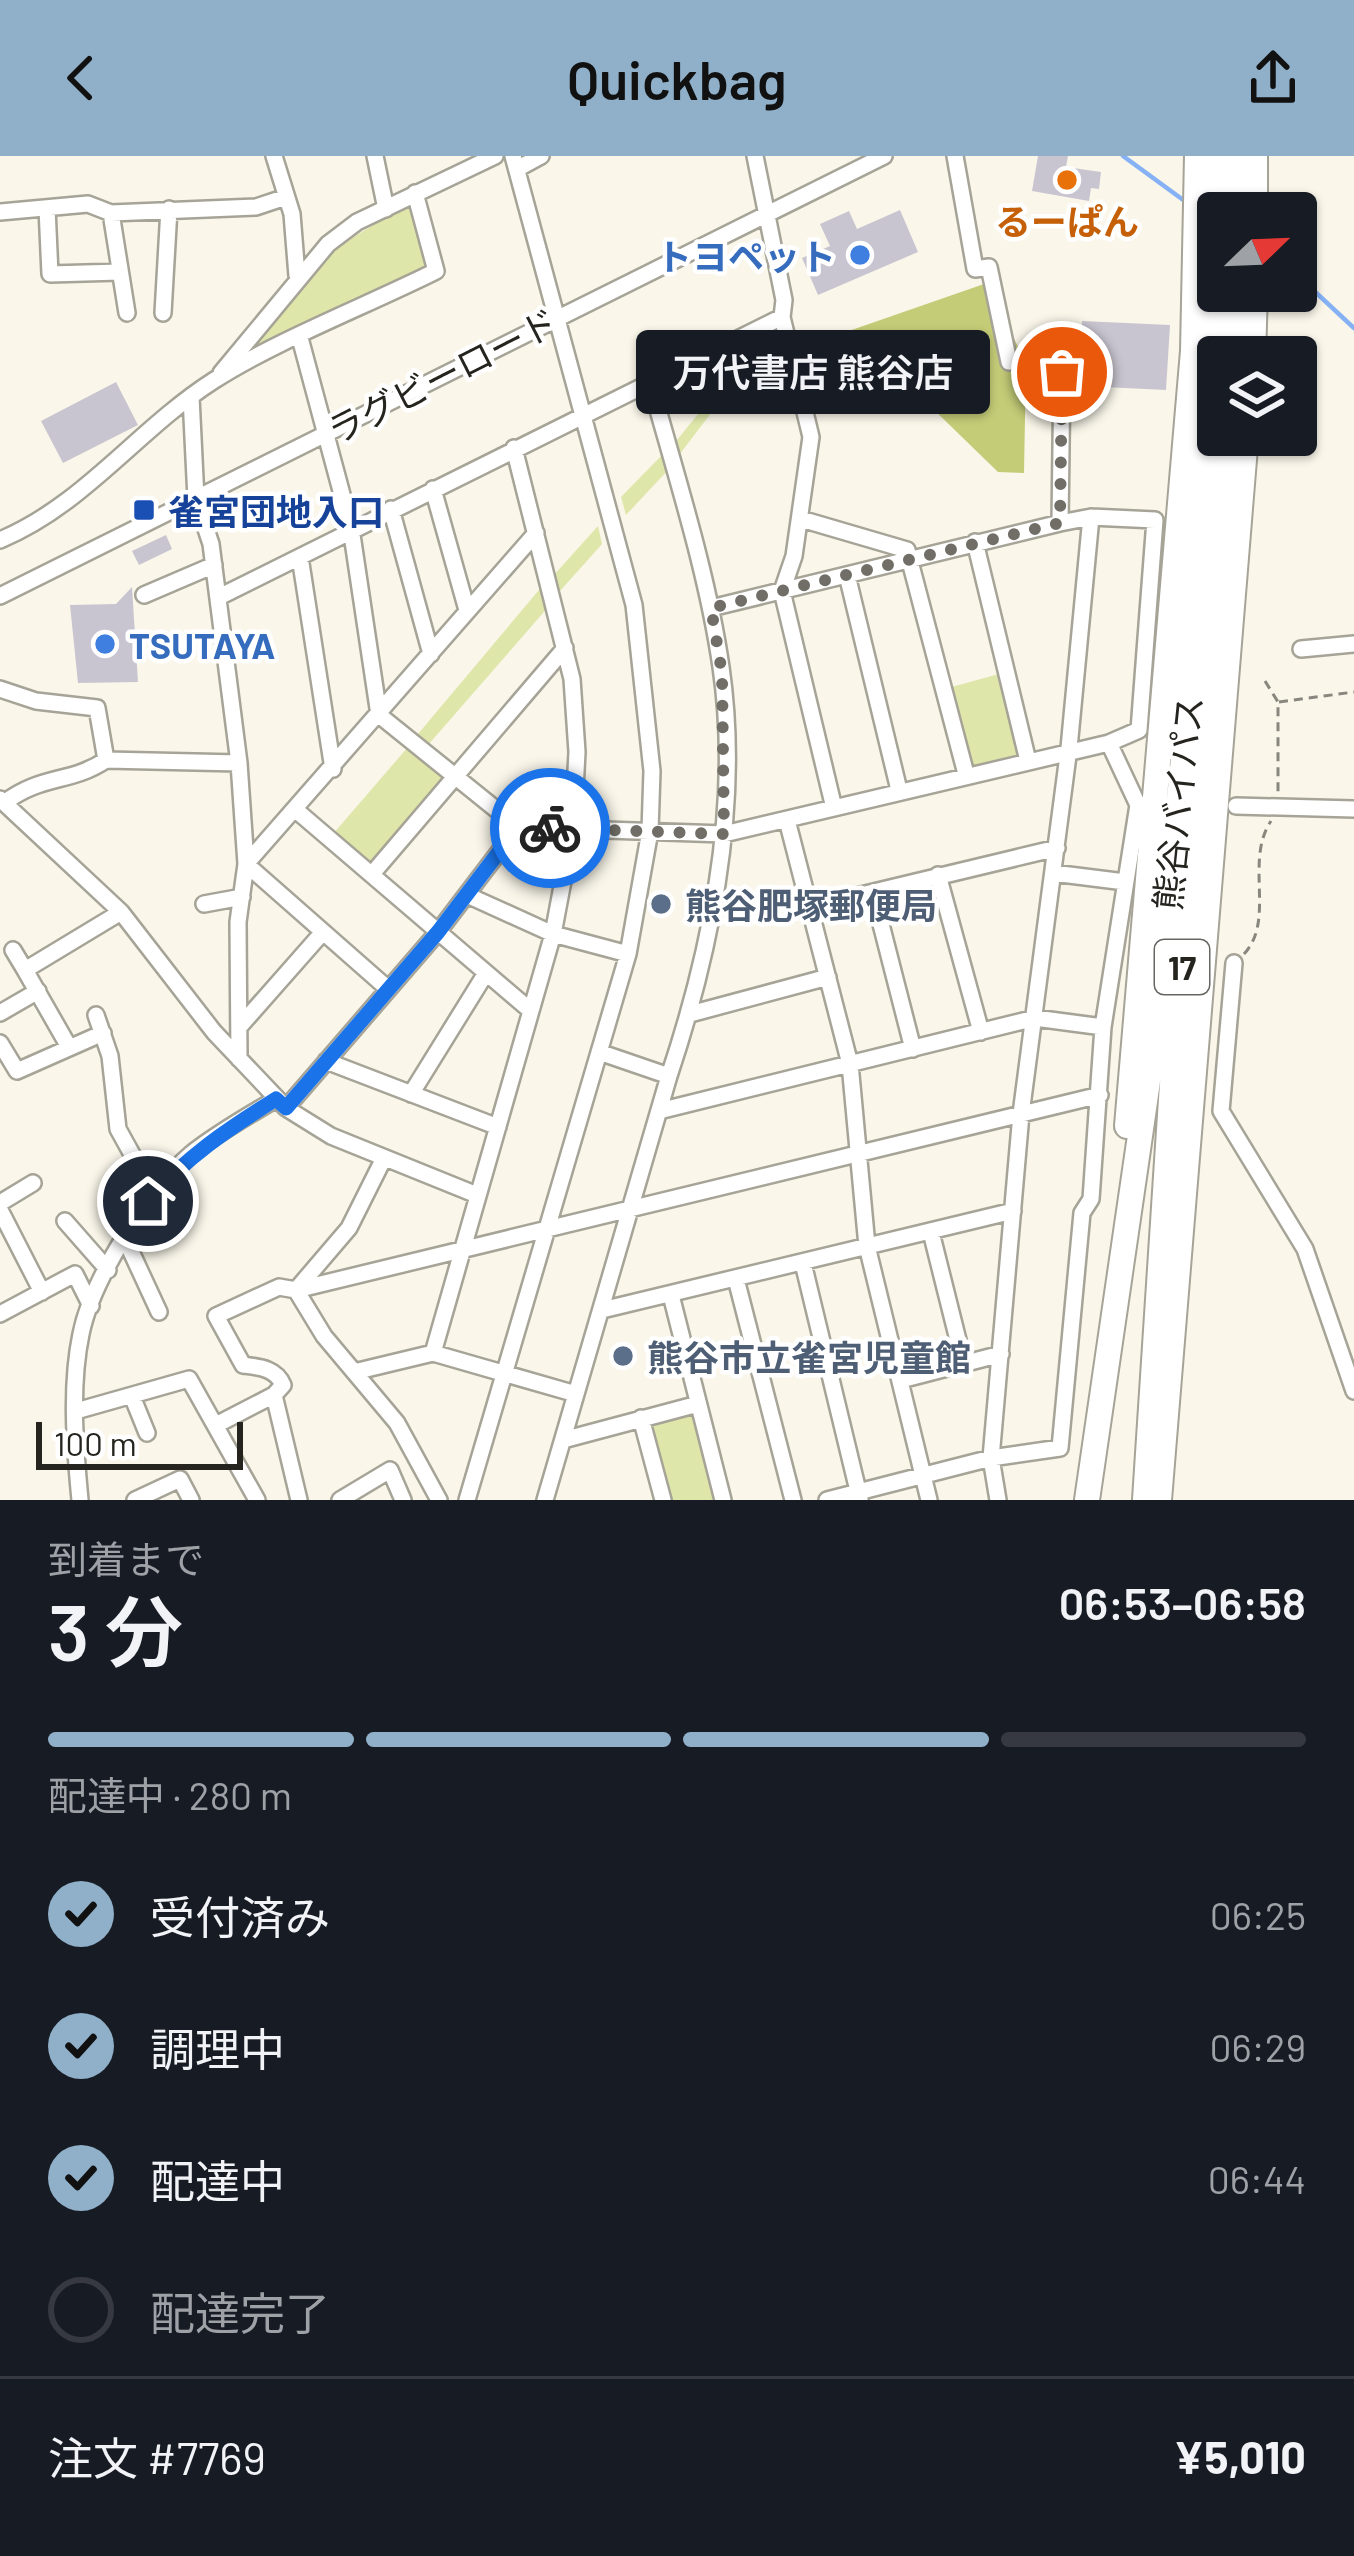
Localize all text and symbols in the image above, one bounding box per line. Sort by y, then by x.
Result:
icon: back [48,45,114,111]
icon: share [1240,45,1306,111]
text: Quickbag [567,46,787,111]
marker: るーぱん [1054,167,1080,193]
north arrow [1197,192,1317,312]
map controls [1197,192,1317,456]
place label: るーぱん [995,199,1139,242]
place label: トヨペット [656,234,836,277]
marker: トヨペット [847,242,873,268]
street label: ラグビーロード [320,299,564,451]
pin [1011,321,1113,423]
callout: 万代書店 熊谷店 [636,330,990,414]
button: layers [1197,336,1317,456]
icon: bag [1029,339,1095,405]
text: 万代書店 熊谷店 [673,348,953,395]
place label: 雀宮団地入口 [168,489,384,532]
marker: 雀宮団地入口 [131,497,157,523]
place label: TSUTAYA [129,623,276,666]
marker: TSUTAYA [92,631,118,657]
street label: 熊谷バイパス [1144,694,1210,912]
courier [490,768,610,888]
icon: bike [517,795,583,861]
place label: 熊谷肥塚郵便局 [685,883,937,926]
marker: 熊谷肥塚郵便局 [648,891,674,917]
road number: 17 [1155,940,1209,994]
pin [97,1150,199,1252]
icon: home [115,1168,181,1234]
place label: 熊谷市立雀宮児童館 [647,1335,971,1378]
marker: 熊谷市立雀宮児童館 [610,1343,636,1369]
scale bar [36,1416,243,1469]
text: 100 m [54,1423,137,1463]
text: 到着まで [48,1535,204,1582]
text: 06:53–06:58 [1059,1575,1306,1629]
text: 3 分 [48,1583,183,1677]
text: 配達中 · 280 m [48,1771,292,1818]
icon: check [48,1881,114,1947]
text: 受付済み [150,1889,330,1943]
text: 06:25 [1210,1891,1306,1938]
icon: check [48,2013,114,2079]
text: 調理中 [150,2021,285,2075]
text: 06:29 [1209,2023,1306,2070]
icon: check [48,2145,114,2211]
text: 配達中 [150,2153,285,2207]
text: 06:44 [1208,2155,1306,2202]
text: 配達完了 [150,2285,330,2339]
text: ¥5,010 [1173,2429,1306,2483]
text: 注文 #7769 [48,2430,266,2484]

